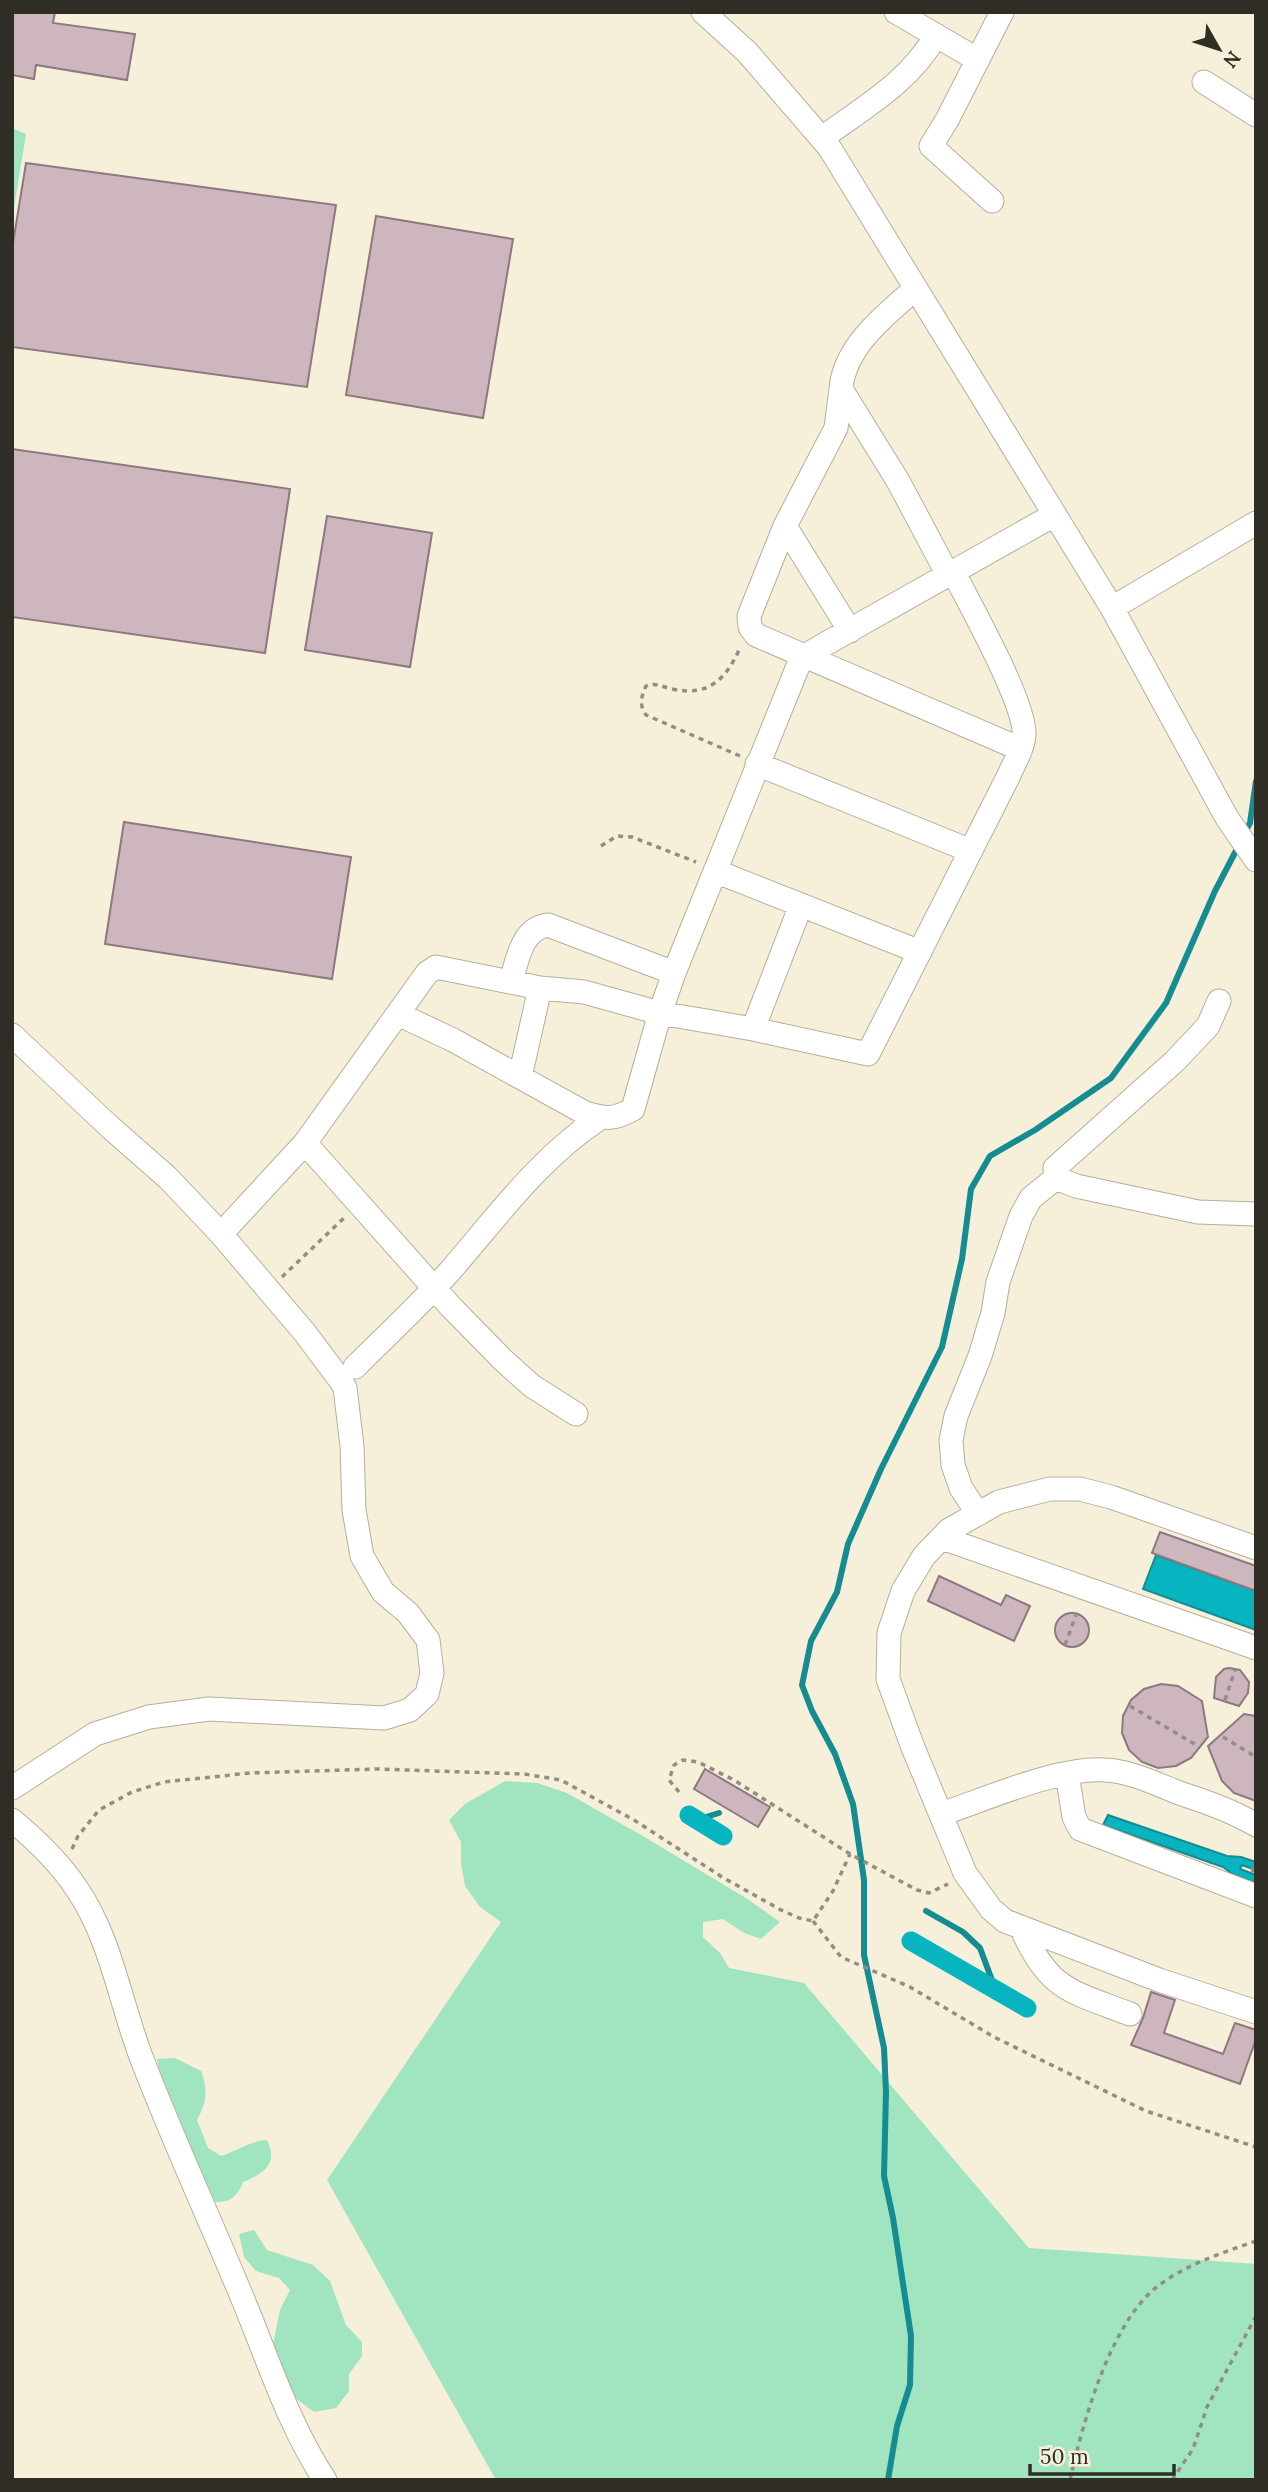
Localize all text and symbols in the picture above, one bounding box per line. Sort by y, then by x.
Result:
north arrow [1184,14,1254,84]
text: N [1218,46,1246,73]
scale bar [1030,2432,1174,2476]
text: 50 m [1040,2443,1089,2470]

